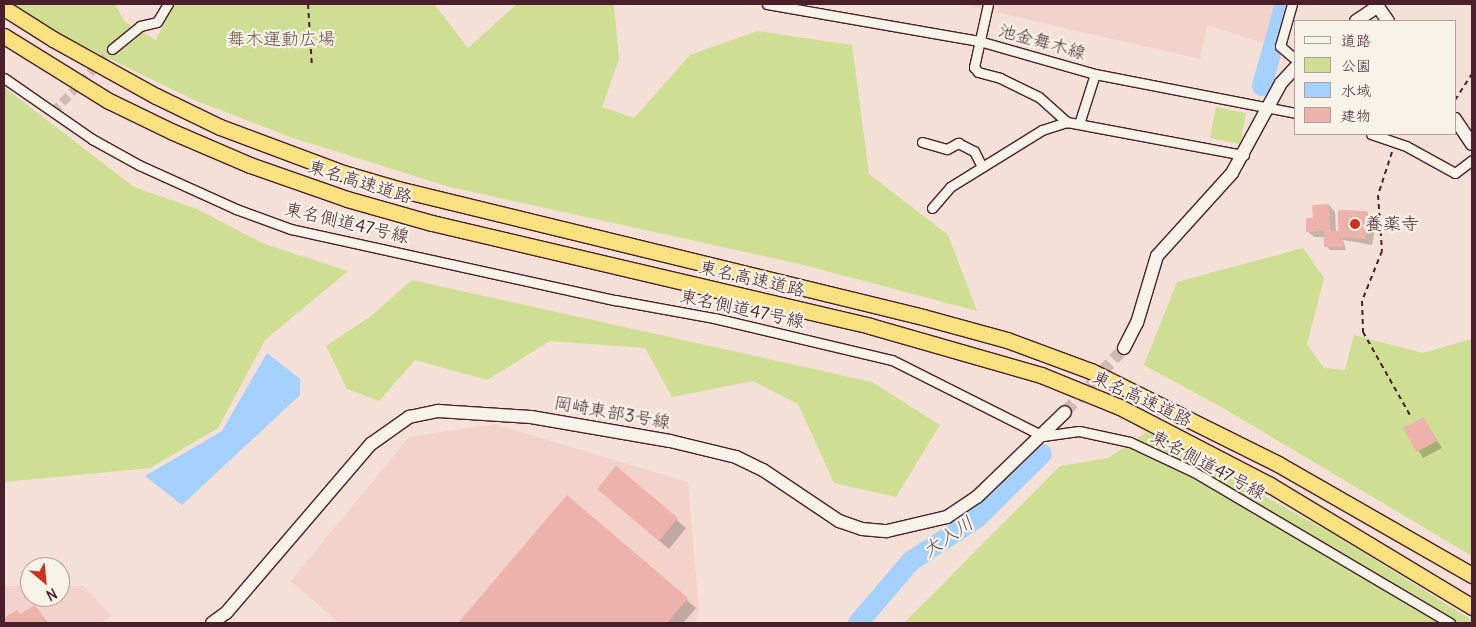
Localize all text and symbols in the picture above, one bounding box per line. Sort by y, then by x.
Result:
street label: 池金舞木線 [996,19,1088,65]
legend [1294,20,1456,135]
park label: 舞木運動広場 [227,28,335,50]
text: 道路 [1341,31,1371,50]
text: 公園 [1341,56,1371,75]
text: 水域 [1341,81,1371,100]
text: 建物 [1341,106,1371,125]
street label: 東名高速道路 [305,156,415,208]
street label: 東名側道47号線 [283,198,411,248]
place label: 養薬寺 [1365,213,1419,235]
marker: 養薬寺 [1349,218,1361,230]
street label: 東名高速道路 [697,256,807,302]
street label: 東名側道47号線 [678,285,806,333]
street label: 東名高速道路 [1088,366,1196,432]
street label: 岡崎東部3号線 [552,392,672,434]
street label: 東名側道47号線 [1147,426,1269,504]
water label: 大入川 [918,512,978,562]
north arrow [20,557,70,607]
text: N [43,584,60,605]

